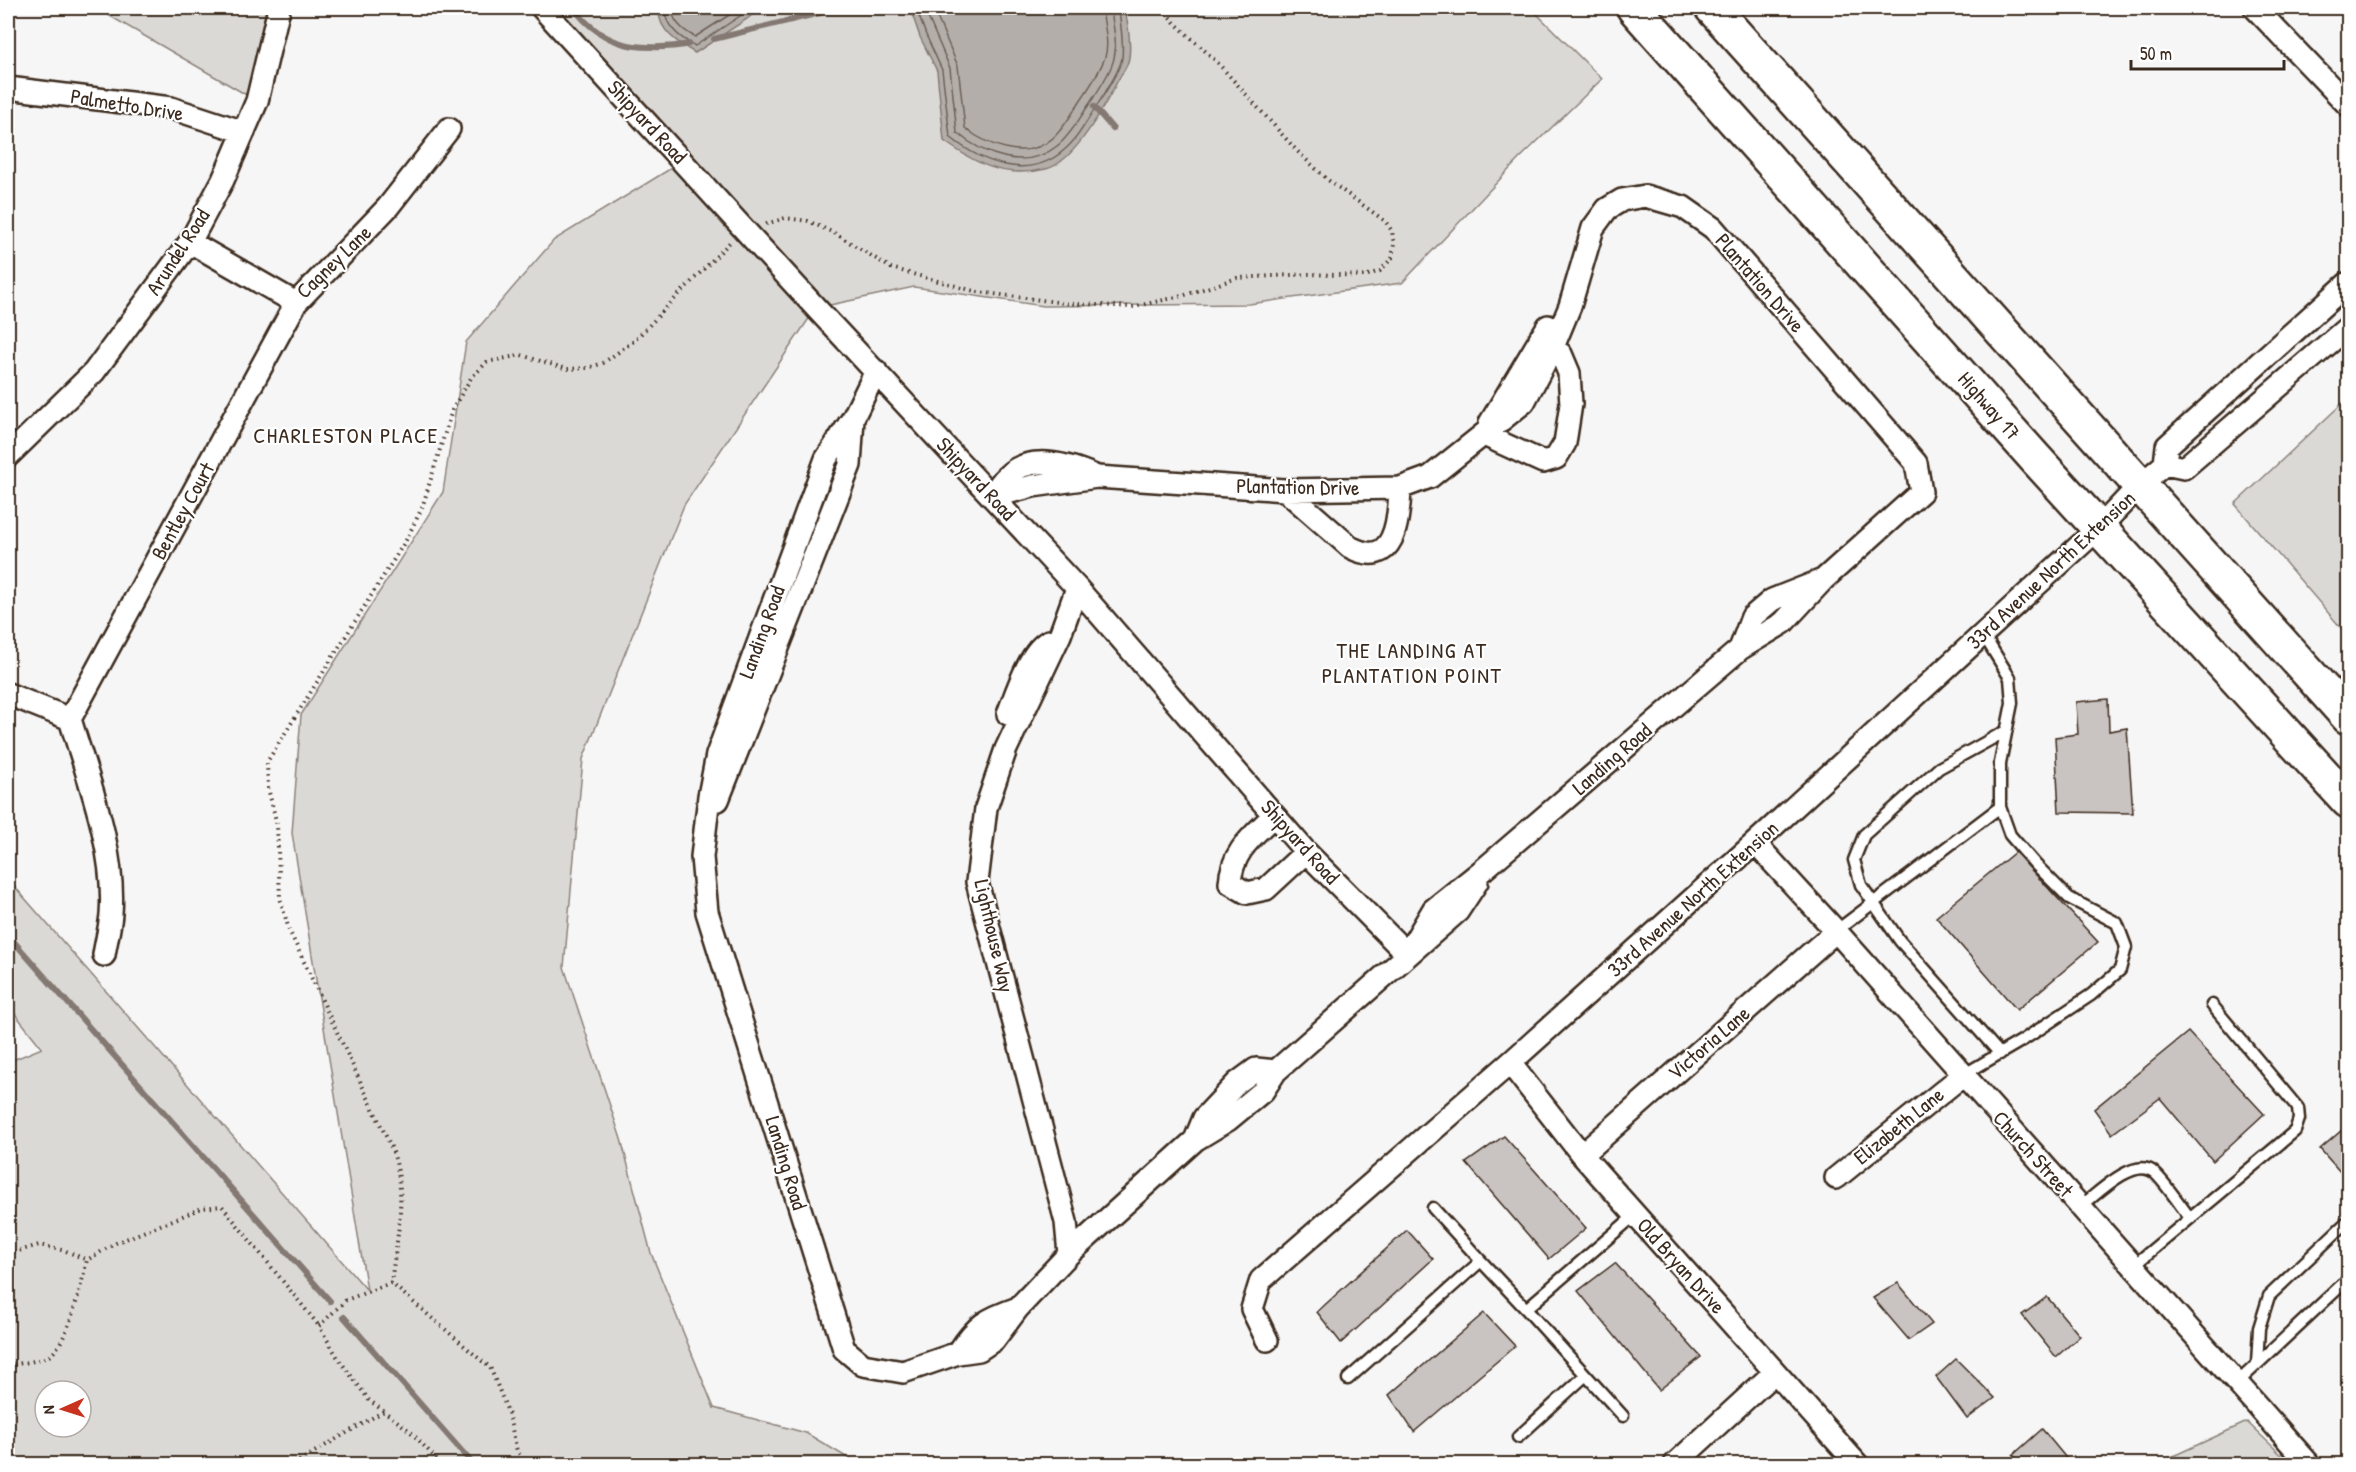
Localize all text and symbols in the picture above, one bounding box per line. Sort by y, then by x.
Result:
scale bar [2131,33,2284,71]
text: 50 m [2140,41,2172,66]
street label: Shipyard Road [601,73,694,170]
street label: Palmetto Drive [69,81,186,128]
street label: Arundel Road [139,203,216,301]
street label: Cagney Lane [290,218,378,305]
street label: Plantation Drive [1709,227,1812,339]
street label: Highway 17 [1951,365,2027,446]
district label: CHARLESTON PLACE [253,420,439,450]
street label: Shipyard Road [930,430,1023,527]
street label: Bentley Court [144,456,222,565]
street label: Plantation Drive [1236,471,1360,502]
street label: 33rd Avenue North Extension [1960,484,2141,656]
street label: Landing Road [731,582,792,682]
district label: THE LANDING AT PLANTATION POINT [1322,635,1502,690]
street label: Landing Road [1566,716,1658,801]
street label: Shipyard Road [1255,793,1346,890]
street label: 33rd Avenue North Extension [1601,814,1785,983]
street label: Lighthouse Way [967,877,1022,995]
street label: Victoria Lane [1661,999,1756,1086]
street label: Elizabeth Lane [1847,1080,1950,1171]
street label: Church Street [1987,1104,2081,1204]
street label: Landing Road [759,1112,814,1213]
street label: Old Bryan Drive [1630,1211,1732,1320]
north arrow [33,1379,93,1439]
text: N [37,1404,59,1415]

